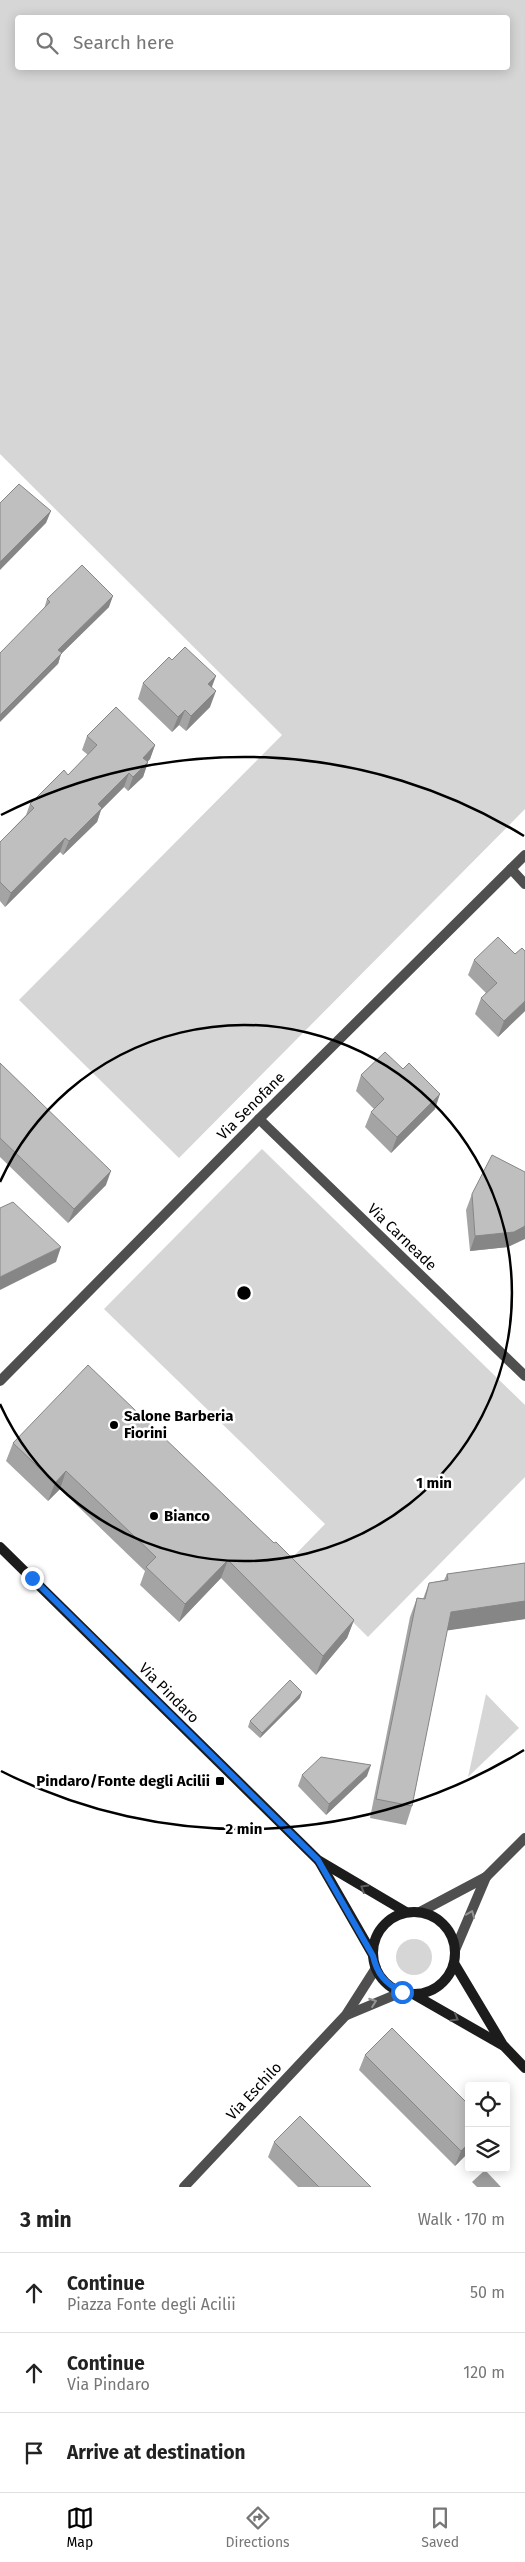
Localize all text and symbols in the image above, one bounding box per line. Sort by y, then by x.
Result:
search box [15,15,510,70]
icon: search [33,29,61,57]
text: Search here [73,31,174,54]
street label: Via Senofane [213,1068,289,1144]
street label: Via Carneade [364,1200,440,1274]
centre of rings [235,1284,253,1302]
place label: Salone Barberia Fiorini [124,1407,233,1442]
marker: Salone Barberia Fiorini [108,1419,120,1431]
text: 1 min [416,1474,452,1492]
place label: Bianco [164,1507,210,1525]
marker: Bianco [148,1510,160,1522]
route end [21,1567,44,1590]
street label: Via Pindaro [135,1659,203,1727]
place label: Pindaro/Fonte degli Acilii [36,1772,210,1790]
marker: Pindaro/Fonte degli Acilii [214,1775,226,1787]
text: 2 min [226,1820,262,1838]
one-way arrow [360,1884,369,1894]
one-way arrow [465,1910,475,1919]
route start [391,1981,414,2004]
one-way arrow [368,1998,377,2008]
one-way arrow [450,2012,459,2022]
street label: Via Eschilo [223,2058,285,2124]
map controls [465,2082,510,2172]
button: locate [465,2082,510,2127]
button: layers [465,2127,510,2172]
text: 3 min [20,2207,72,2233]
text: Walk · 170 m [418,2210,505,2229]
text: Continue [67,2272,145,2295]
icon: ahead [20,2279,48,2307]
text: 50 m [470,2283,505,2302]
text: Piazza Fonte degli Acilii [67,2295,236,2314]
text: Continue [67,2352,145,2375]
icon: ahead [20,2359,48,2387]
text: 120 m [463,2363,505,2382]
text: Via Pindaro [67,2375,150,2394]
icon: arrive [20,2439,48,2467]
text: Arrive at destination [67,2441,246,2464]
tab: Map [66,2504,94,2551]
tab: Directions [225,2504,290,2551]
tab: Saved [421,2504,459,2551]

